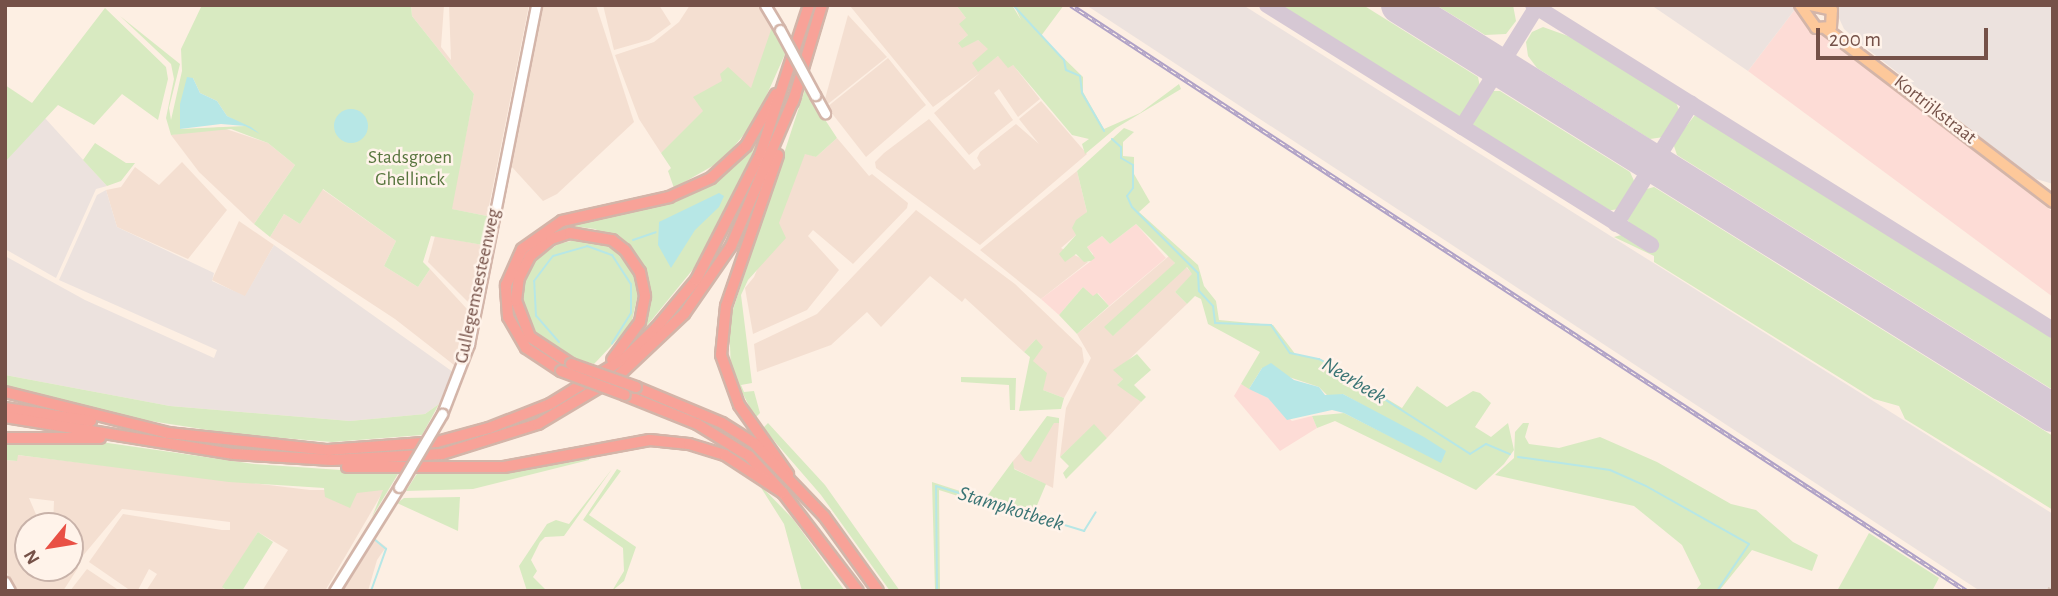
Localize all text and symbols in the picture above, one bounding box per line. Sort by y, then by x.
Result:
scale bar [1820,14,1992,58]
text: 200 m [1829,29,1881,50]
street label: Kortrijkstraat [1889,71,1981,149]
park label: Stadsgroen Ghellinck [368,147,452,191]
street label: Gullegemsesteenweg [450,206,506,366]
water label: Neerbeek [1317,352,1391,410]
water label: Stampkotbeek [955,481,1067,537]
north arrow [14,512,84,582]
text: N [21,546,44,567]

